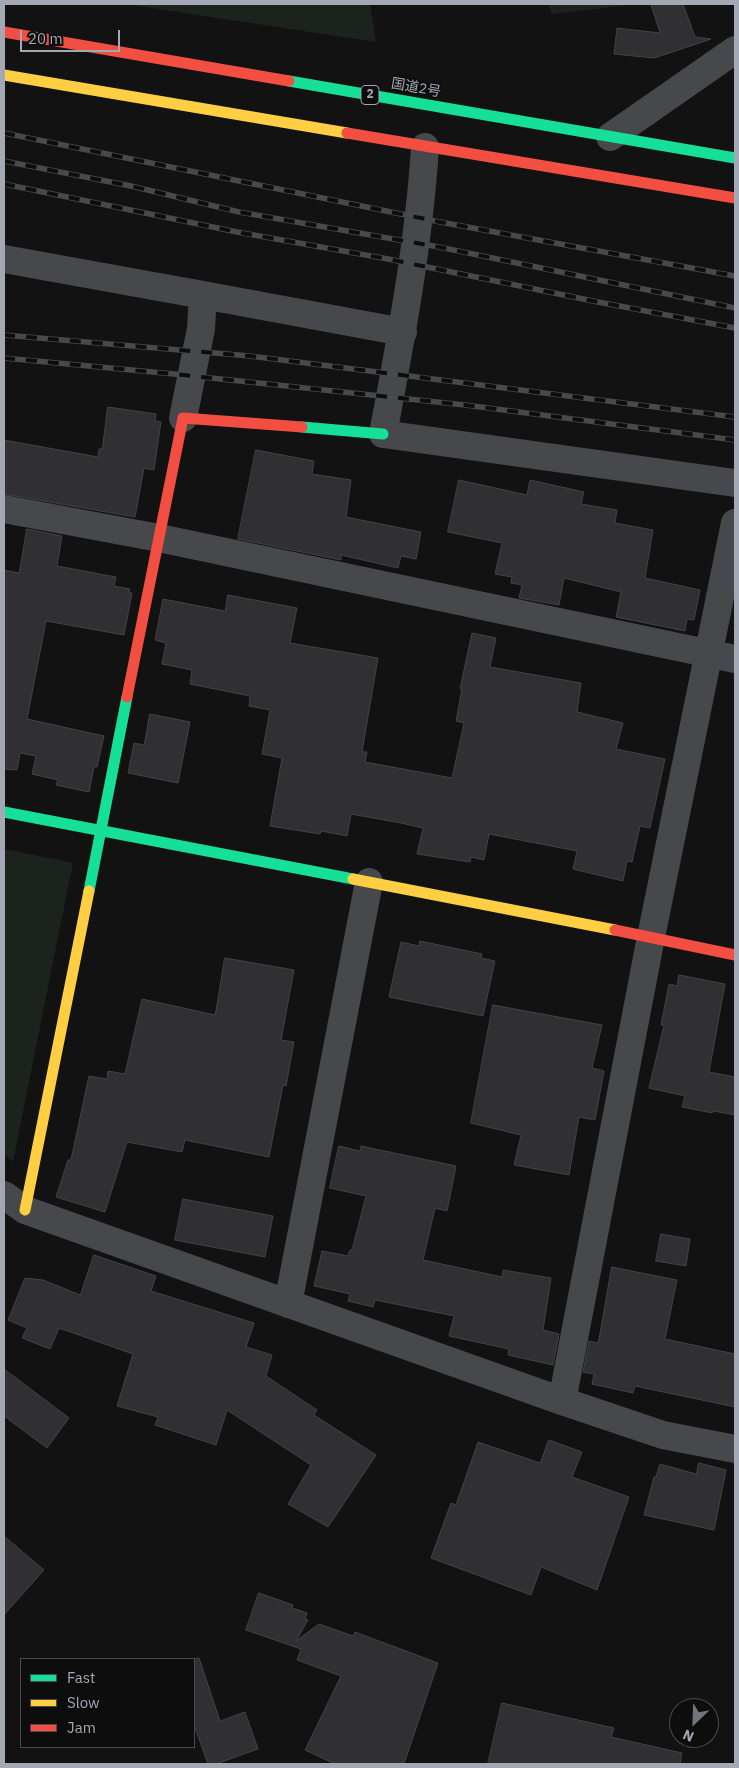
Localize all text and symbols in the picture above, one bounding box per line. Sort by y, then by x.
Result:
scale bar [22,20,122,52]
text: 20 m [28,29,63,48]
street label: 国道2号 [390,75,442,101]
road number: 2 [361,86,379,104]
legend [20,1658,195,1748]
text: Fast [67,1668,95,1687]
text: Slow [67,1693,100,1712]
north arrow [669,1698,719,1748]
text: Jam [67,1718,96,1737]
text: N [680,1726,697,1746]

